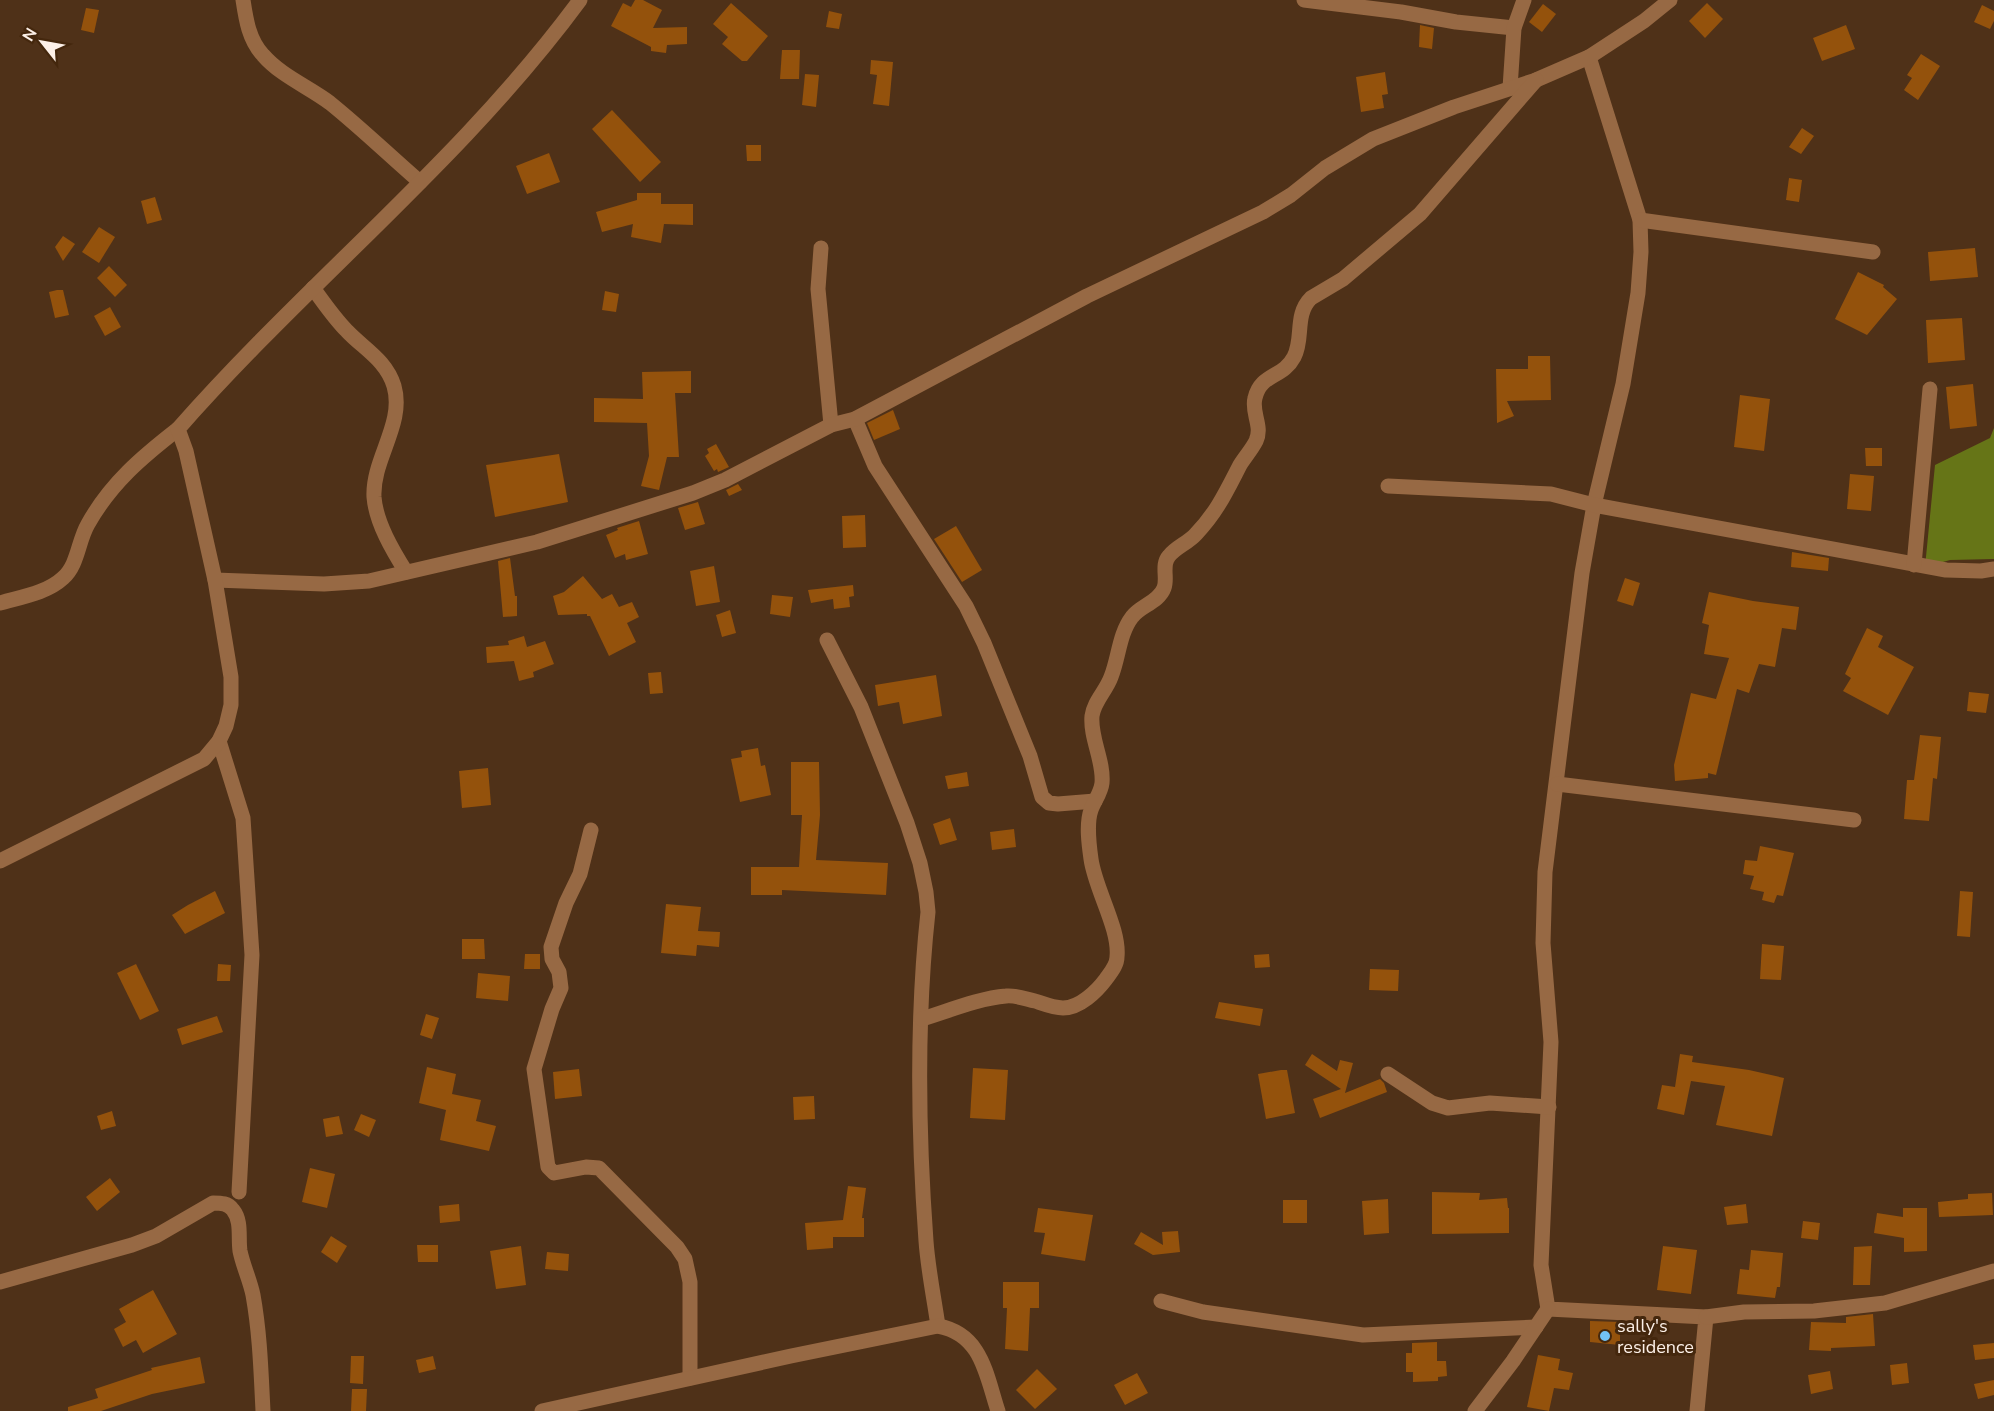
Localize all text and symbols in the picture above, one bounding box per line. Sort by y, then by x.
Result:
north arrow [12,12,72,72]
text: N [17,24,43,46]
place label: sally's residence [1617,1314,1694,1359]
marker: sally's residence [1598,1329,1612,1343]

